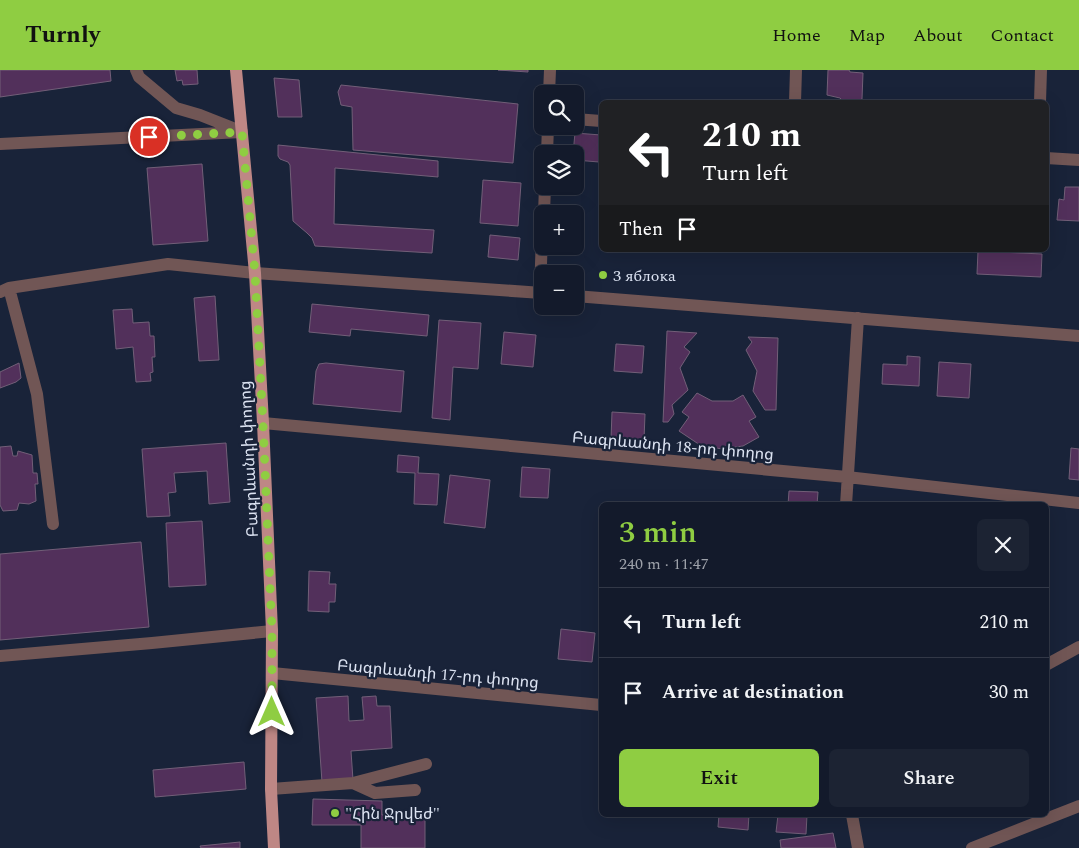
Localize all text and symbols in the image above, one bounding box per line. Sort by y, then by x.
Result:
text: Turnly [25,17,100,53]
text: Home [772,22,821,49]
text: Map [849,22,885,49]
text: About [913,22,963,49]
text: Contact [991,22,1054,49]
map controls [534,85,584,315]
button: search [534,85,584,135]
text: 210 m [702,109,801,162]
pin [128,116,170,158]
icon: left [619,120,684,185]
icon: arrive [135,123,163,151]
button: layers [534,145,584,195]
text: Turn left [702,157,788,190]
button: + [534,205,584,255]
text: Then [619,215,663,244]
icon: arrive [673,215,701,243]
place label: 3 яблока [613,264,676,288]
button: − [534,265,584,315]
marker: 3 яблока [597,269,609,281]
street label: Բագրևանդի փողոց [233,380,265,538]
street label: Բագրևանդի 18-րդ փողոց [571,425,775,467]
text: 3 min [619,510,697,556]
button: close [977,519,1029,571]
text: 240 m · 11:47 [619,552,709,576]
text: Turn left [662,608,741,637]
text: 210 m [979,608,1029,637]
icon: left [619,609,647,637]
street label: Բագրևանդի 17-րդ փողոց [336,653,540,695]
text: Arrive at destination [662,678,844,707]
text: 30 m [989,678,1029,707]
icon: arrive [619,679,647,707]
position arrow [245,685,297,737]
button: Exit [619,749,819,807]
button: Share [829,749,1029,807]
place label: "Հին Ջրվեժ" [345,802,440,826]
marker: "Հին Ջրվեժ" [329,807,341,819]

